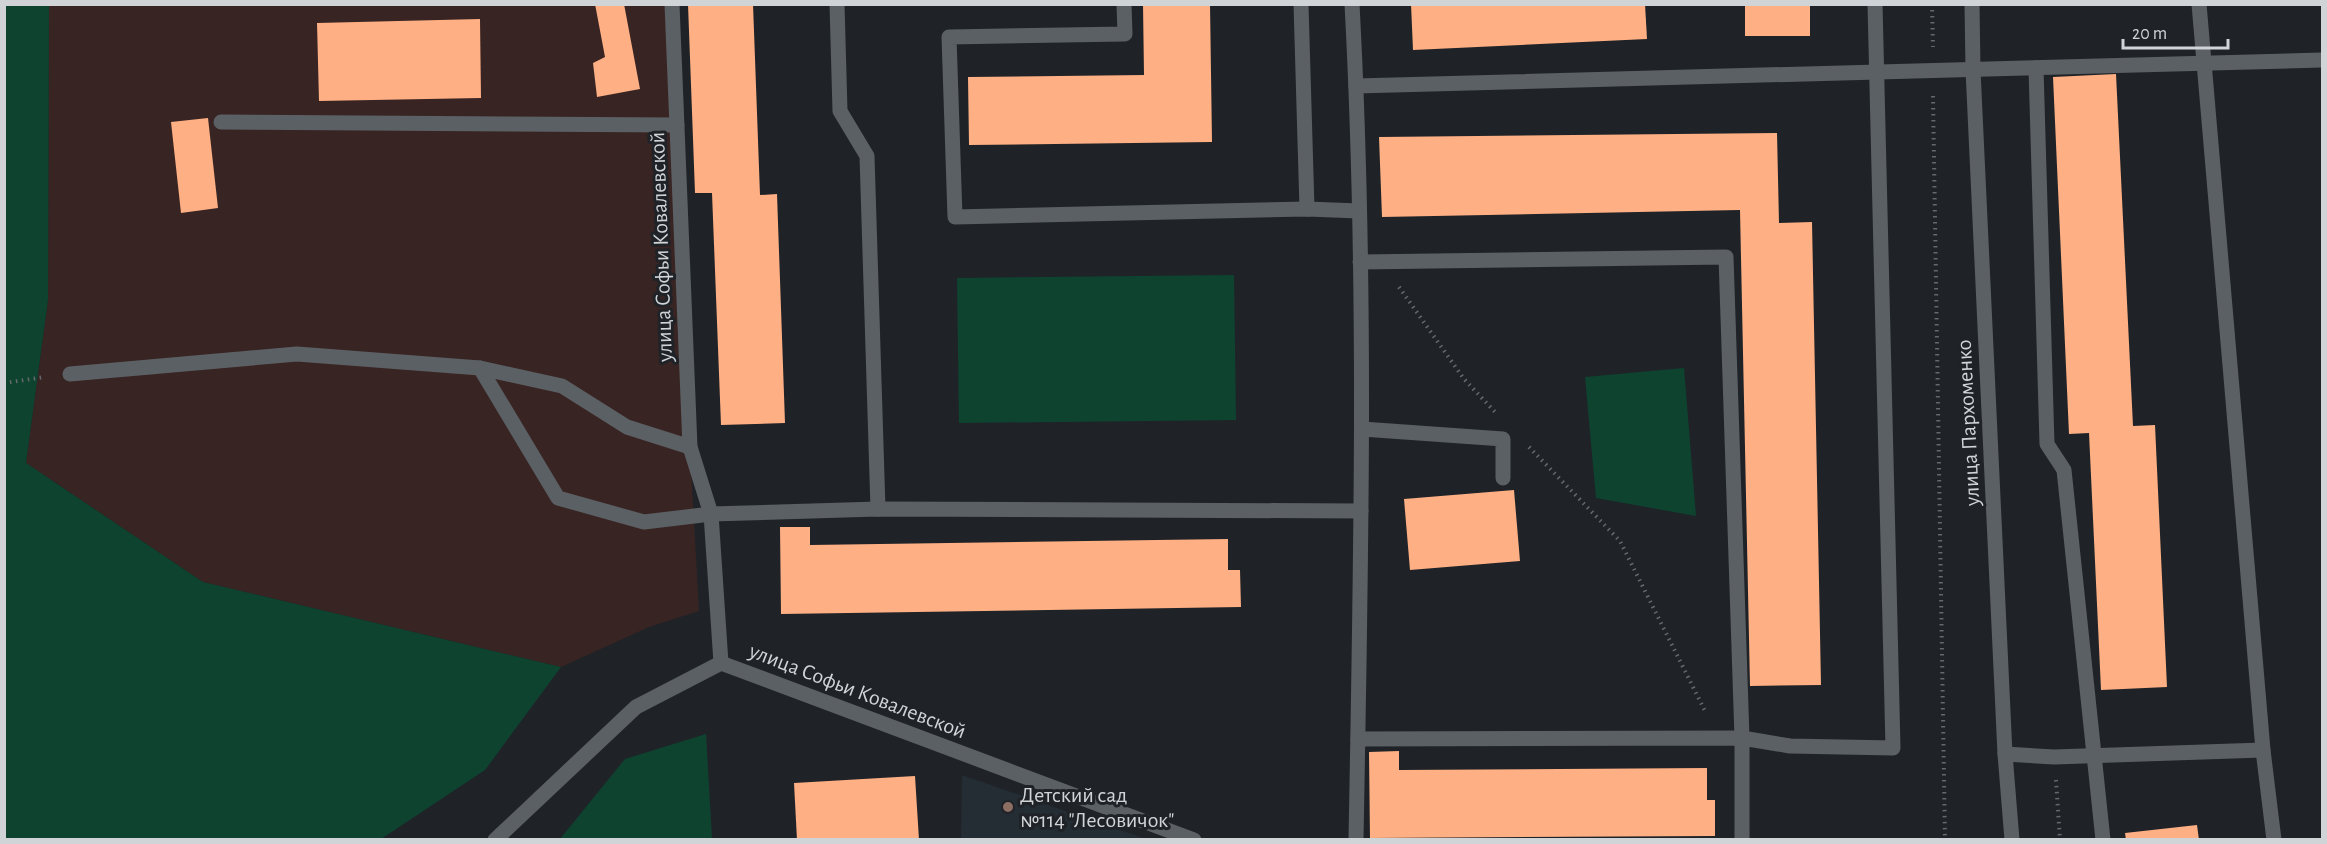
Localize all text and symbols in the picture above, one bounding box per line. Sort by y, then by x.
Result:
scale bar [2123,12,2228,50]
text: 20 m [2132,25,2167,43]
street label: улица Софьи Ковалевской [646,132,676,363]
street label: улица Пархоменко [1953,339,1983,508]
street label: улица Софьи Ковалевской [745,639,969,742]
place label: Детский сад №114 "Лесовичок" [1020,784,1174,831]
marker: Детский сад №114 "Лесовичок" [1001,800,1015,814]

